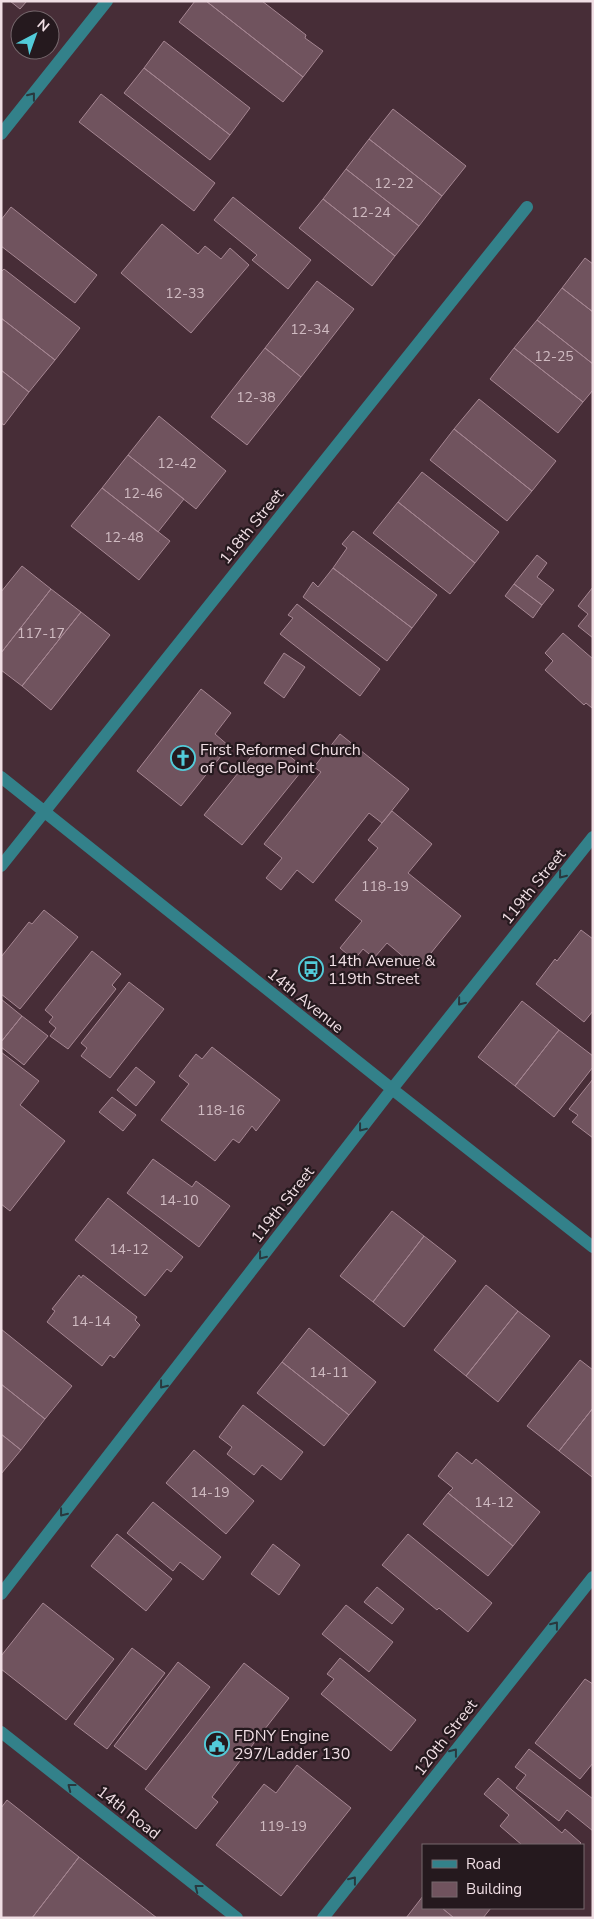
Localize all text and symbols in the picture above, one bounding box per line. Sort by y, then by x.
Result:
north arrow [10,10,60,60]
text: N [33,15,53,36]
one-way arrow [26,93,34,102]
house number: 12-22 [374,174,414,193]
house number: 12-24 [351,203,391,222]
house number: 12-33 [165,284,205,303]
house number: 12-34 [290,320,330,339]
house number: 12-25 [534,347,574,366]
house number: 12-38 [236,388,276,407]
house number: 12-42 [157,454,197,473]
house number: 12-46 [123,484,163,503]
street label: 118th Street [215,484,289,569]
house number: 12-48 [104,528,144,547]
house number: 117-17 [17,624,65,643]
place label: First Reformed Church of College Point [200,739,361,779]
church icon: First Reformed Church of College Point [170,745,196,771]
street label: 119th Street [497,844,571,929]
one-way arrow [560,869,568,878]
house number: 118-19 [361,877,409,896]
place label: 14th Avenue & 119th Street [328,950,436,990]
bus stop icon: 14th Avenue & 119th Street [298,956,324,982]
street label: 14th Avenue [263,963,348,1038]
one-way arrow [458,997,467,1006]
house number: 118-16 [197,1101,245,1120]
one-way arrow [359,1122,368,1132]
street label: 119th Street [246,1162,320,1247]
house number: 14-10 [159,1191,199,1210]
house number: 14-12 [109,1240,149,1259]
one-way arrow [260,1250,268,1259]
house number: 14-14 [71,1312,111,1331]
house number: 14-11 [309,1363,349,1382]
one-way arrow [160,1379,169,1389]
house number: 14-19 [190,1483,230,1502]
house number: 14-12 [474,1493,514,1512]
one-way arrow [61,1507,69,1516]
one-way arrow [549,1622,557,1631]
street label: 120th Street [409,1695,483,1780]
place label: FDNY Engine 297/Ladder 130 [234,1725,350,1765]
public building icon: FDNY Engine 297/Ladder 130 [204,1731,230,1757]
one-way arrow [448,1749,456,1758]
street label: 14th Road [92,1781,165,1845]
one-way arrow [68,1784,77,1792]
house number: 119-19 [259,1817,307,1836]
legend [422,1844,584,1909]
text: Road [466,1854,501,1874]
one-way arrow [347,1876,356,1885]
text: Building [466,1879,522,1899]
one-way arrow [195,1884,204,1893]

